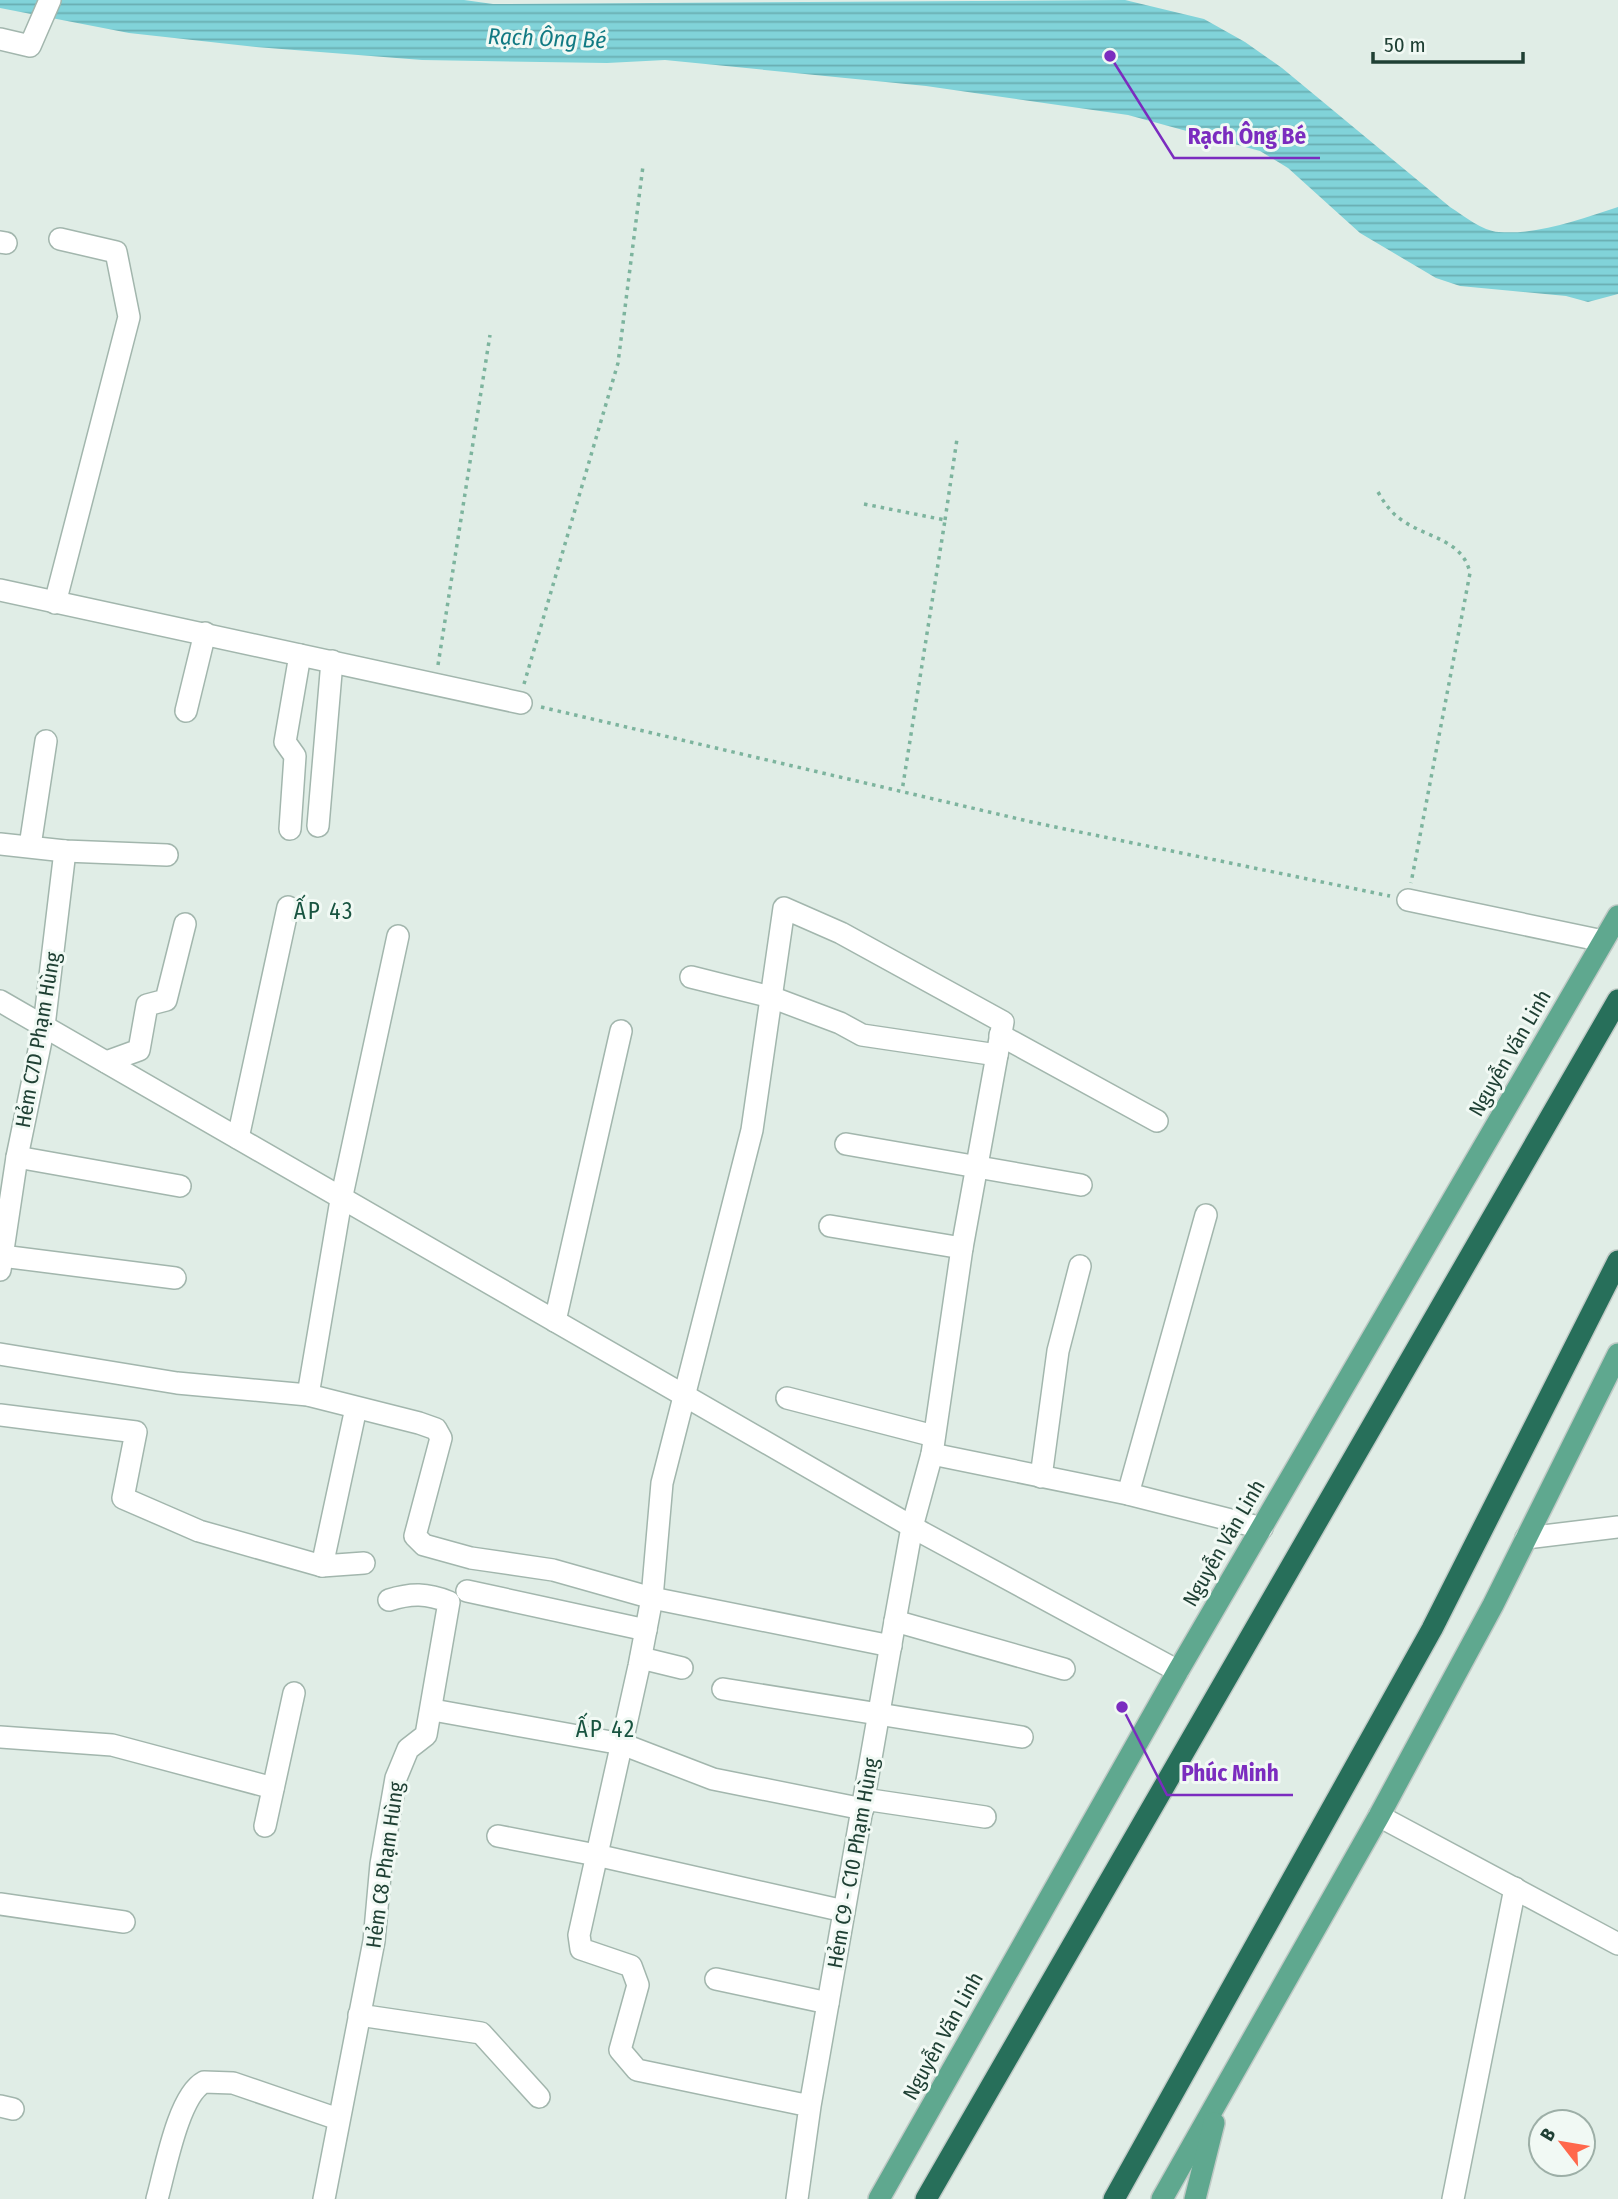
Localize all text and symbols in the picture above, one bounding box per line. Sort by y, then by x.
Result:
water label: Rạch Ông Bé [487,21,607,54]
scale bar [1373,21,1524,65]
text: 50 m [1384,32,1426,58]
callout: Rạch Ông Bé [1174,114,1320,158]
text: Rạch Ông Bé [1188,121,1306,150]
district label: ẤP 43 [294,894,354,925]
street label: Hẻm C7D Phạm Hùng [10,950,66,1130]
street label: Nguyễn Văn Linh [1463,985,1557,1121]
street label: Nguyễn Văn Linh [1177,1475,1271,1611]
district label: ẤP 42 [576,1712,636,1743]
callout: Phúc Minh [1167,1751,1293,1795]
street label: Hẻm C9 - C10 Phạm Hùng [822,1756,884,1970]
text: Phúc Minh [1181,1759,1279,1787]
street label: Hẻm C8 Phạm Hùng [360,1780,410,1950]
street label: Nguyễn Văn Linh [897,1968,989,2104]
north arrow [1527,2108,1597,2178]
text: B [1535,2124,1561,2145]

